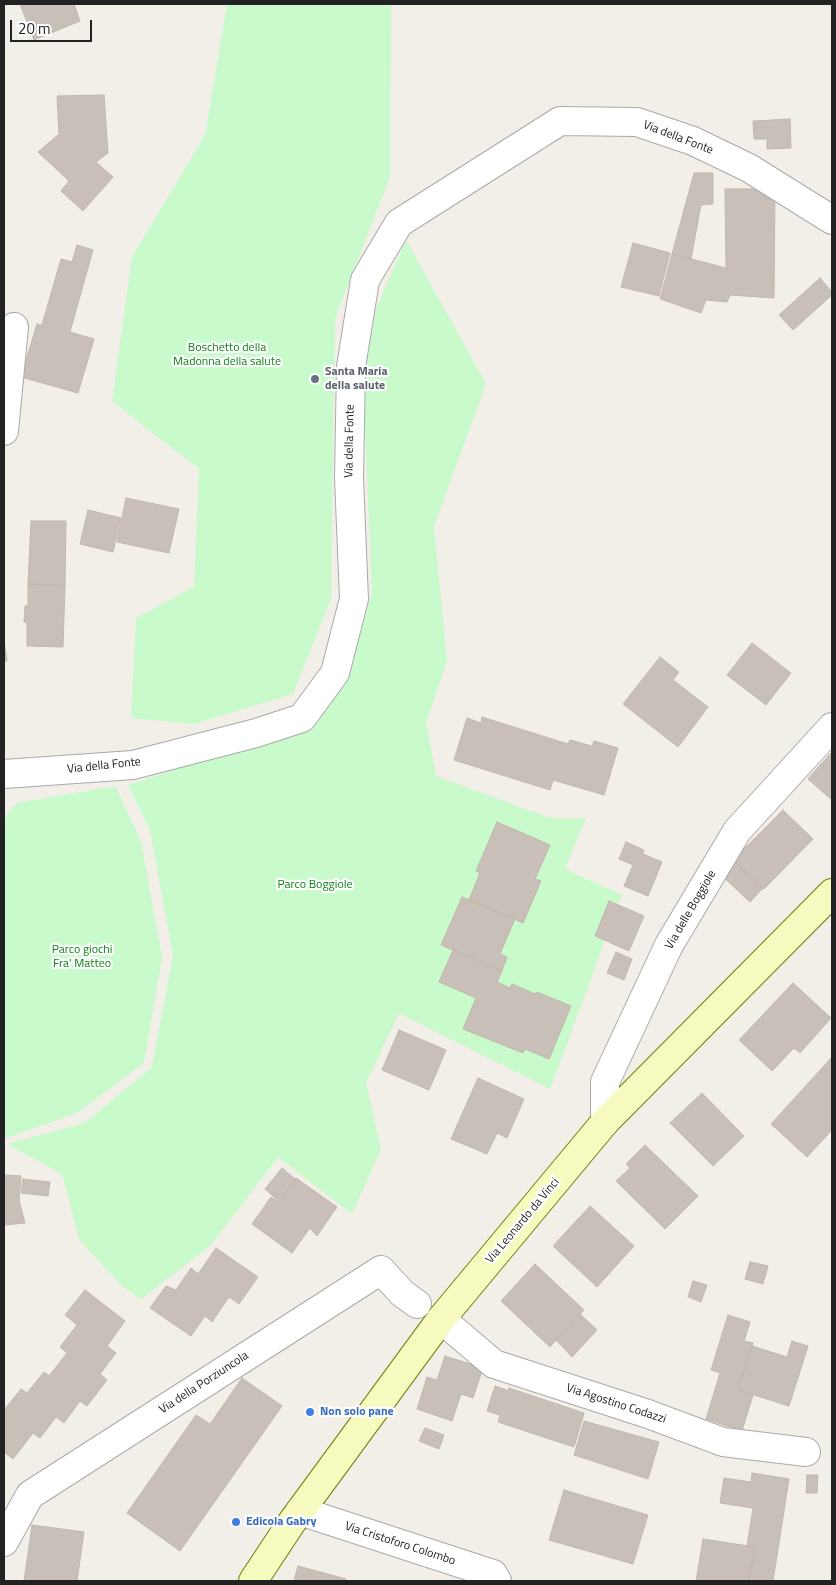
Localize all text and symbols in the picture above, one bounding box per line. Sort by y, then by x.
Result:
scale bar [12,10,95,42]
text: 20 m [18,17,51,40]
street label: Via della Fonte [641,118,715,158]
park label: Boschetto della Madonna della salute [173,341,281,369]
place label: Santa Maria della salute [325,365,388,393]
marker: Santa Maria della salute [309,373,321,385]
street label: Via della Fonte [342,404,358,478]
street label: Via della Fonte [66,755,142,777]
street label: Via delle Boggiole [663,868,719,952]
park label: Parco Boggiole [277,878,353,892]
park label: Parco giochi Fra' Matteo [52,943,112,971]
street label: Via Leonardo da Vinci [483,1175,563,1267]
street label: Via della Porziuncola [157,1349,251,1417]
street label: Via Agostino Codazzi [564,1381,668,1427]
place label: Non solo pane [320,1405,394,1419]
marker: Non solo pane [304,1406,316,1418]
place label: Edicola Gabry [246,1515,316,1529]
marker: Edicola Gabry [230,1516,242,1528]
street label: Via Cristoforo Colombo [343,1519,457,1569]

